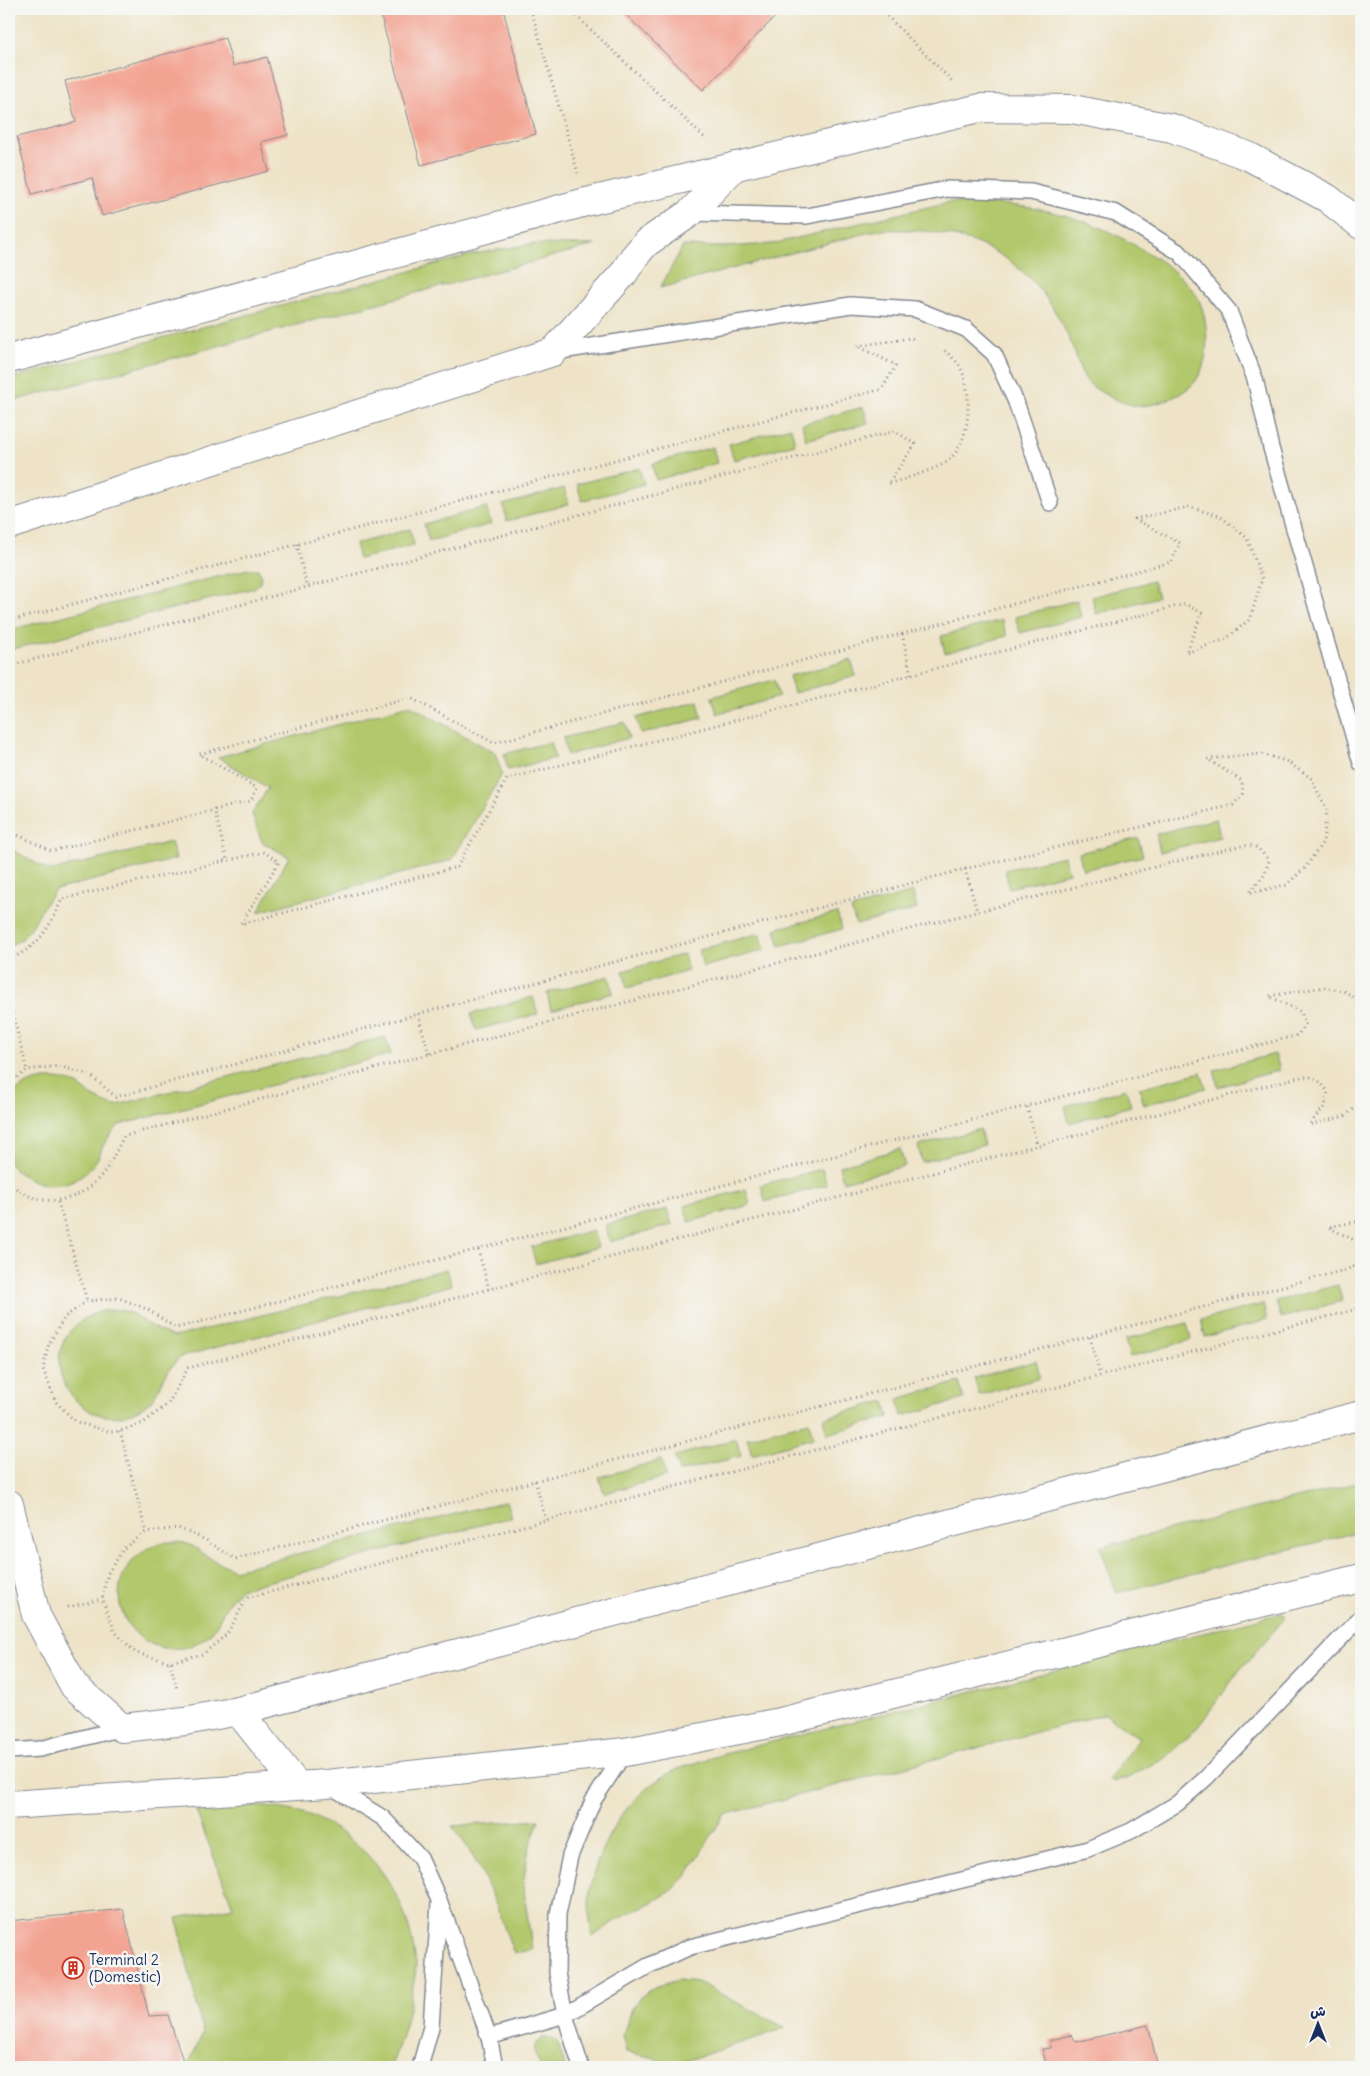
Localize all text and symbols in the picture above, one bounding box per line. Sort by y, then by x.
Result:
place label: Terminal 2 (Domestic) [89,1950,161,1986]
building icon: Terminal 2 (Domestic) [61,1956,85,1980]
north arrow [1292,1998,1342,2048]
text: ش [1310,2002,1326,2020]

